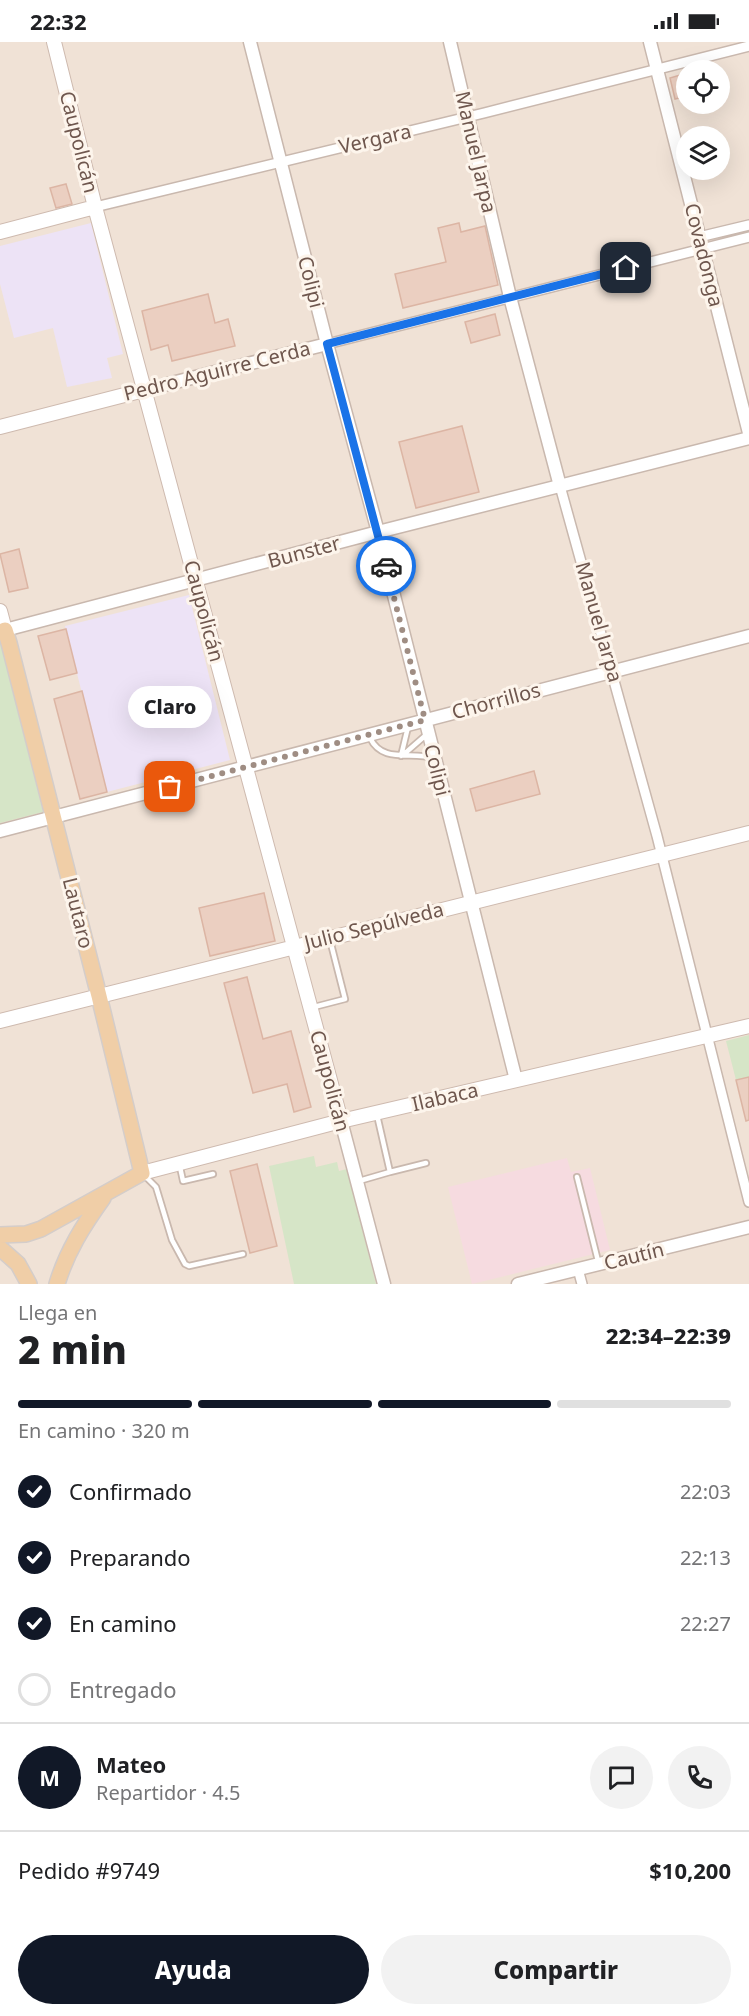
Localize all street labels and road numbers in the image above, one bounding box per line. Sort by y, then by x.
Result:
street label: Caupolicán [54,88,105,196]
street label: Manuel Jarpa [449,88,504,215]
street label: Vergara [336,117,414,160]
street label: Covadonga [679,200,730,310]
street label: Colipi [292,253,331,311]
street label: Pedro Aguirre Cerda [121,334,313,407]
street label: Bunster [265,529,343,574]
street label: Caupolicán [178,557,231,665]
street label: Manuel Jarpa [569,558,630,685]
street label: Chorrillos [449,676,543,725]
street label: Colipi [418,741,457,799]
street label: Lautaro [57,874,100,951]
street label: Julio Sepúlveda [300,895,446,956]
street label: Caupolicán [304,1027,357,1135]
street label: Ilabaca [409,1076,481,1117]
street label: Cautín [601,1235,667,1276]

